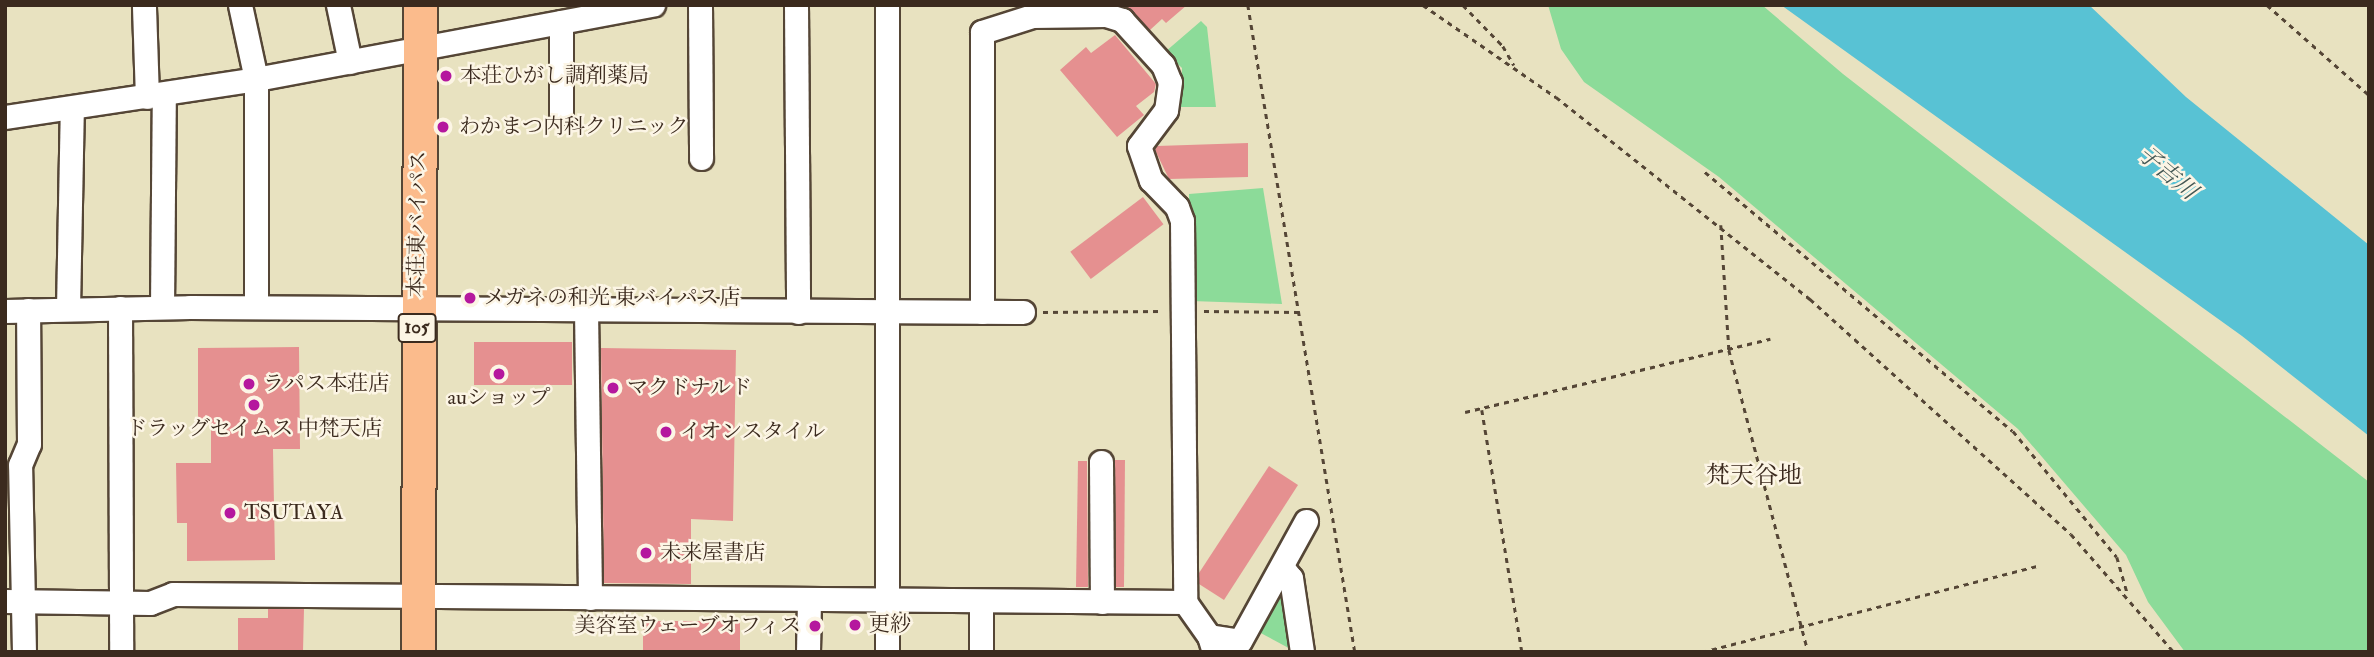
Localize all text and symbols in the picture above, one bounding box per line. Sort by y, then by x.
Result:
place label: 本荘ひがし調剤薬局 [460,63,649,89]
marker: 本荘ひがし調剤薬局 [438,68,454,84]
place label: わかまつ内科クリニック [459,114,690,140]
marker: わかまつ内科クリニック [433,117,453,137]
water label: 子吉川 [2132,140,2202,206]
street label: 本荘東バイパス [404,150,432,298]
place label: メガネの和光 東バイパス店 [484,285,740,311]
marker: メガネの和光 東バイパス店 [462,290,478,306]
road number: 105 [396,312,438,344]
marker: auショップ [491,366,507,382]
place label: ラパス本荘店 [263,371,389,397]
place label: マクドナルド [627,375,753,401]
marker: ラパス本荘店 [241,376,257,392]
marker: マクドナルド [605,380,621,396]
place label: auショップ [447,385,551,411]
marker: ドラッグセイムス 中梵天店 [246,397,262,413]
place label: ドラッグセイムス 中梵天店 [126,416,382,442]
place label: イオンスタイル [680,419,827,445]
marker: イオンスタイル [658,424,674,440]
district label: 梵天谷地 [1706,462,1802,490]
place label: TSUTAYA [244,500,344,526]
marker: TSUTAYA [222,505,238,521]
place label: 未来屋書店 [660,540,765,566]
marker: 未来屋書店 [638,545,654,561]
place label: 更紗 [869,612,911,638]
place label: 美容室ウェーブオフィス [570,613,801,639]
marker: 更紗 [847,617,863,633]
marker: 美容室ウェーブオフィス [807,618,823,634]

